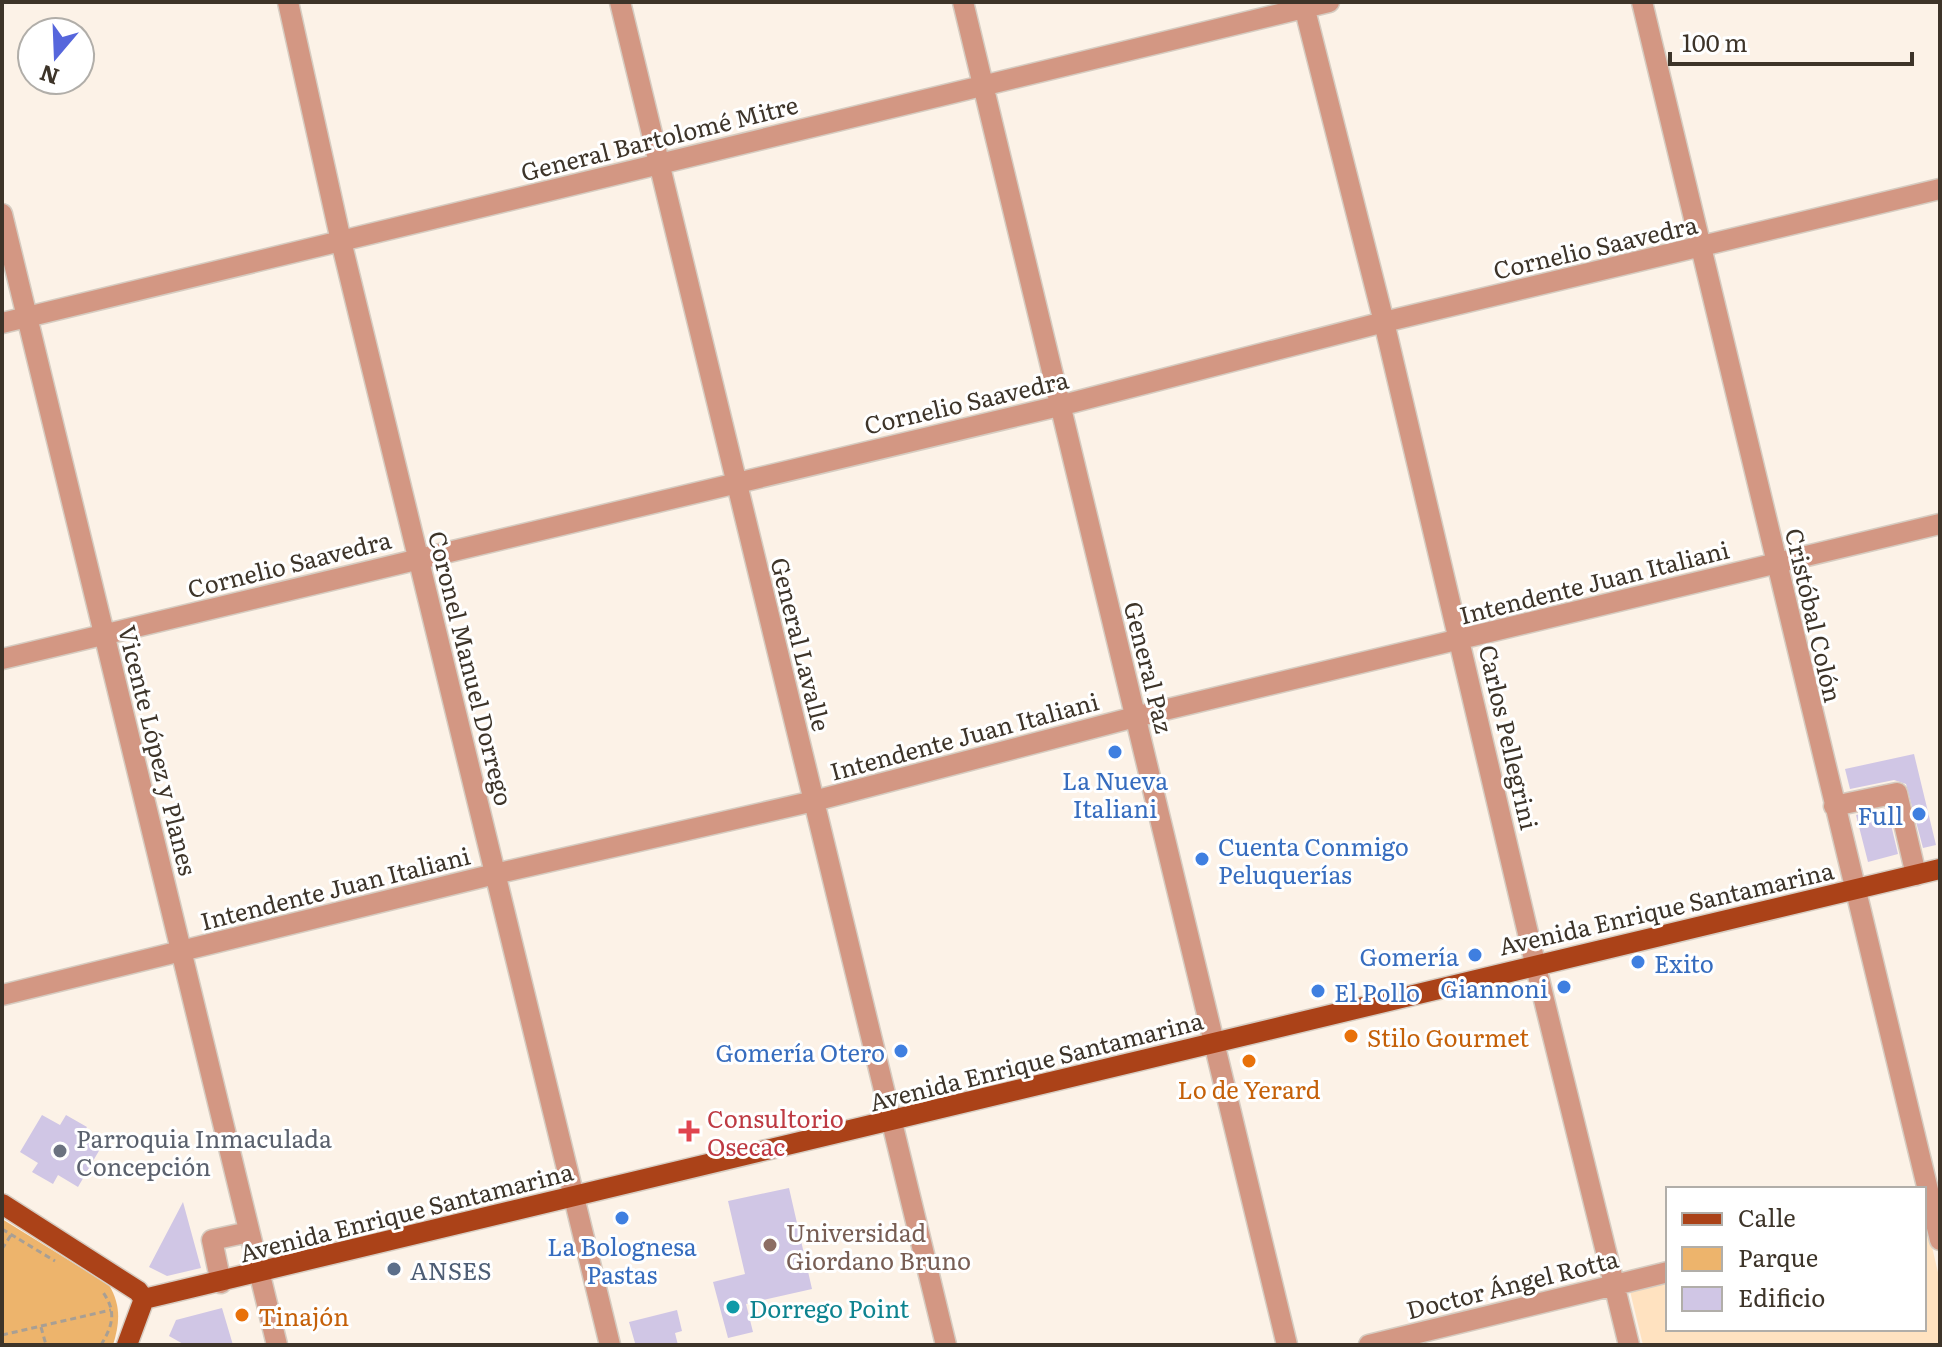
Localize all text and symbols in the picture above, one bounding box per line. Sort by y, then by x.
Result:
north arrow [16,16,96,96]
scale bar [1670,16,1912,66]
text: 100 m [1682,24,1748,59]
text: N [35,58,63,95]
street label: General Bartolomé Mitre [517,86,801,188]
street label: Cornelio Saavedra [1489,205,1701,287]
street label: Cornelio Saavedra [860,360,1072,442]
street label: Cornelio Saavedra [184,521,395,605]
street label: Cristóbal Colón [1778,524,1852,706]
street label: Coronel Manuel Dorrego [421,527,523,809]
street label: Intendente Juan Italiani [1455,531,1733,631]
street label: General Lavalle [764,554,840,734]
street label: General Paz [1117,598,1183,737]
street label: Vicente López y Planes [111,621,207,879]
street label: Carlos Pellegrini [1472,641,1548,833]
street label: Intendente Juan Italiani [826,682,1102,788]
marker: La Nueva Italiani [1106,743,1124,761]
place label: La Nueva Italiani [1062,762,1168,825]
place label: Full [1857,797,1903,832]
marker: Full [1910,805,1928,823]
place label: Cuenta Conmigo Peluquerías [1218,828,1409,891]
street label: Intendente Juan Italiani [196,837,474,937]
marker: Cuenta Conmigo Peluquerías [1193,850,1211,868]
street label: Avenida Enrique Santamarina [1495,851,1837,963]
place label: Gomería [1360,938,1459,973]
place label: Exito [1654,945,1714,980]
marker: Gomería [1466,946,1484,964]
marker: Exito [1629,953,1647,971]
place label: Giannoni [1440,970,1548,1005]
place label: El Pollo [1334,974,1420,1009]
marker: Giannoni [1555,978,1573,996]
marker: El Pollo [1309,982,1327,1000]
street label: Avenida Enrique Santamarina [865,1002,1207,1118]
place label: Stilo Gourmet [1367,1019,1529,1054]
marker: Stilo Gourmet [1342,1027,1360,1045]
place label: Gomería Otero [716,1034,885,1069]
marker: Gomería Otero [892,1042,910,1060]
marker: Lo de Yerard [1240,1052,1258,1070]
place label: Lo de Yerard [1178,1071,1321,1106]
place label: Consultorio Osecac [707,1100,844,1163]
place label: Parroquia Inmaculada Concepción [76,1120,332,1183]
marker: Consultorio Osecac [678,1120,700,1142]
marker: Parroquia Inmaculada Concepción [51,1142,69,1160]
street label: Avenida Enrique Santamarina [235,1153,577,1269]
legend [1666,1187,1926,1331]
text: Calle [1738,1199,1796,1234]
marker: La Bolognesa Pastas [613,1209,631,1227]
place label: Universidad Giordano Bruno [786,1214,971,1277]
place label: La Bolognesa Pastas [547,1228,697,1291]
marker: Universidad Giordano Bruno [761,1236,779,1254]
text: Parque [1738,1239,1818,1274]
street label: Doctor Ángel Rotta [1402,1240,1622,1326]
place label: ANSES [410,1252,492,1287]
marker: ANSES [385,1260,403,1278]
text: Edificio [1738,1279,1825,1314]
place label: Dorrego Point [749,1290,910,1325]
place label: Tinajón [258,1298,349,1333]
marker: Dorrego Point [724,1298,742,1316]
marker: Tinajón [233,1306,251,1324]

